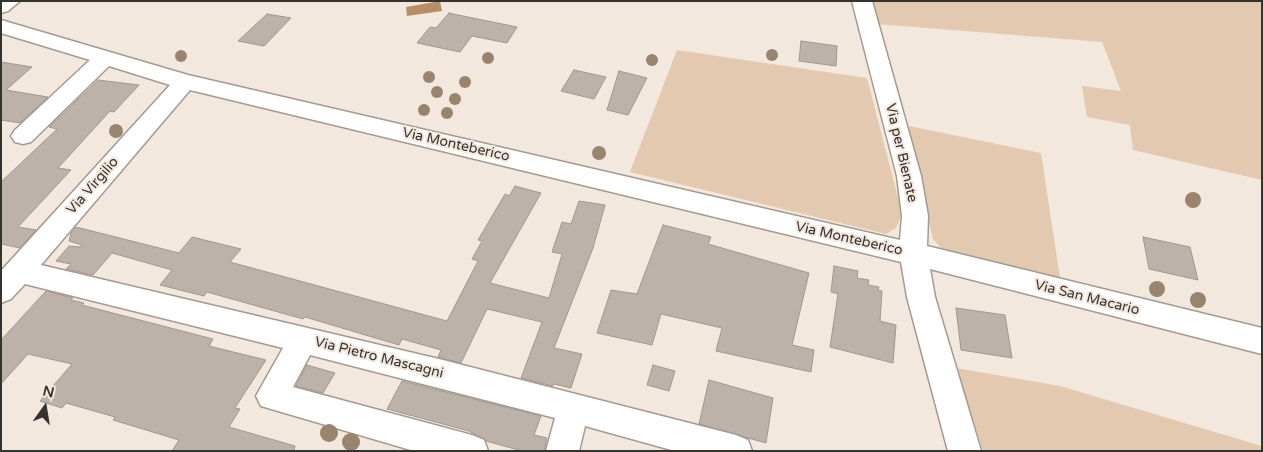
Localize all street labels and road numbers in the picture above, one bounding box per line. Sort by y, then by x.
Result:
street label: Via per Bienate [881,102,921,204]
street label: Via Monteberico [401,125,511,165]
street label: Via Virgilio [64,154,122,218]
street label: Via Monteberico [794,219,904,259]
street label: Via San Macario [1033,277,1141,319]
street label: Via Pietro Mascagni [313,334,445,382]

